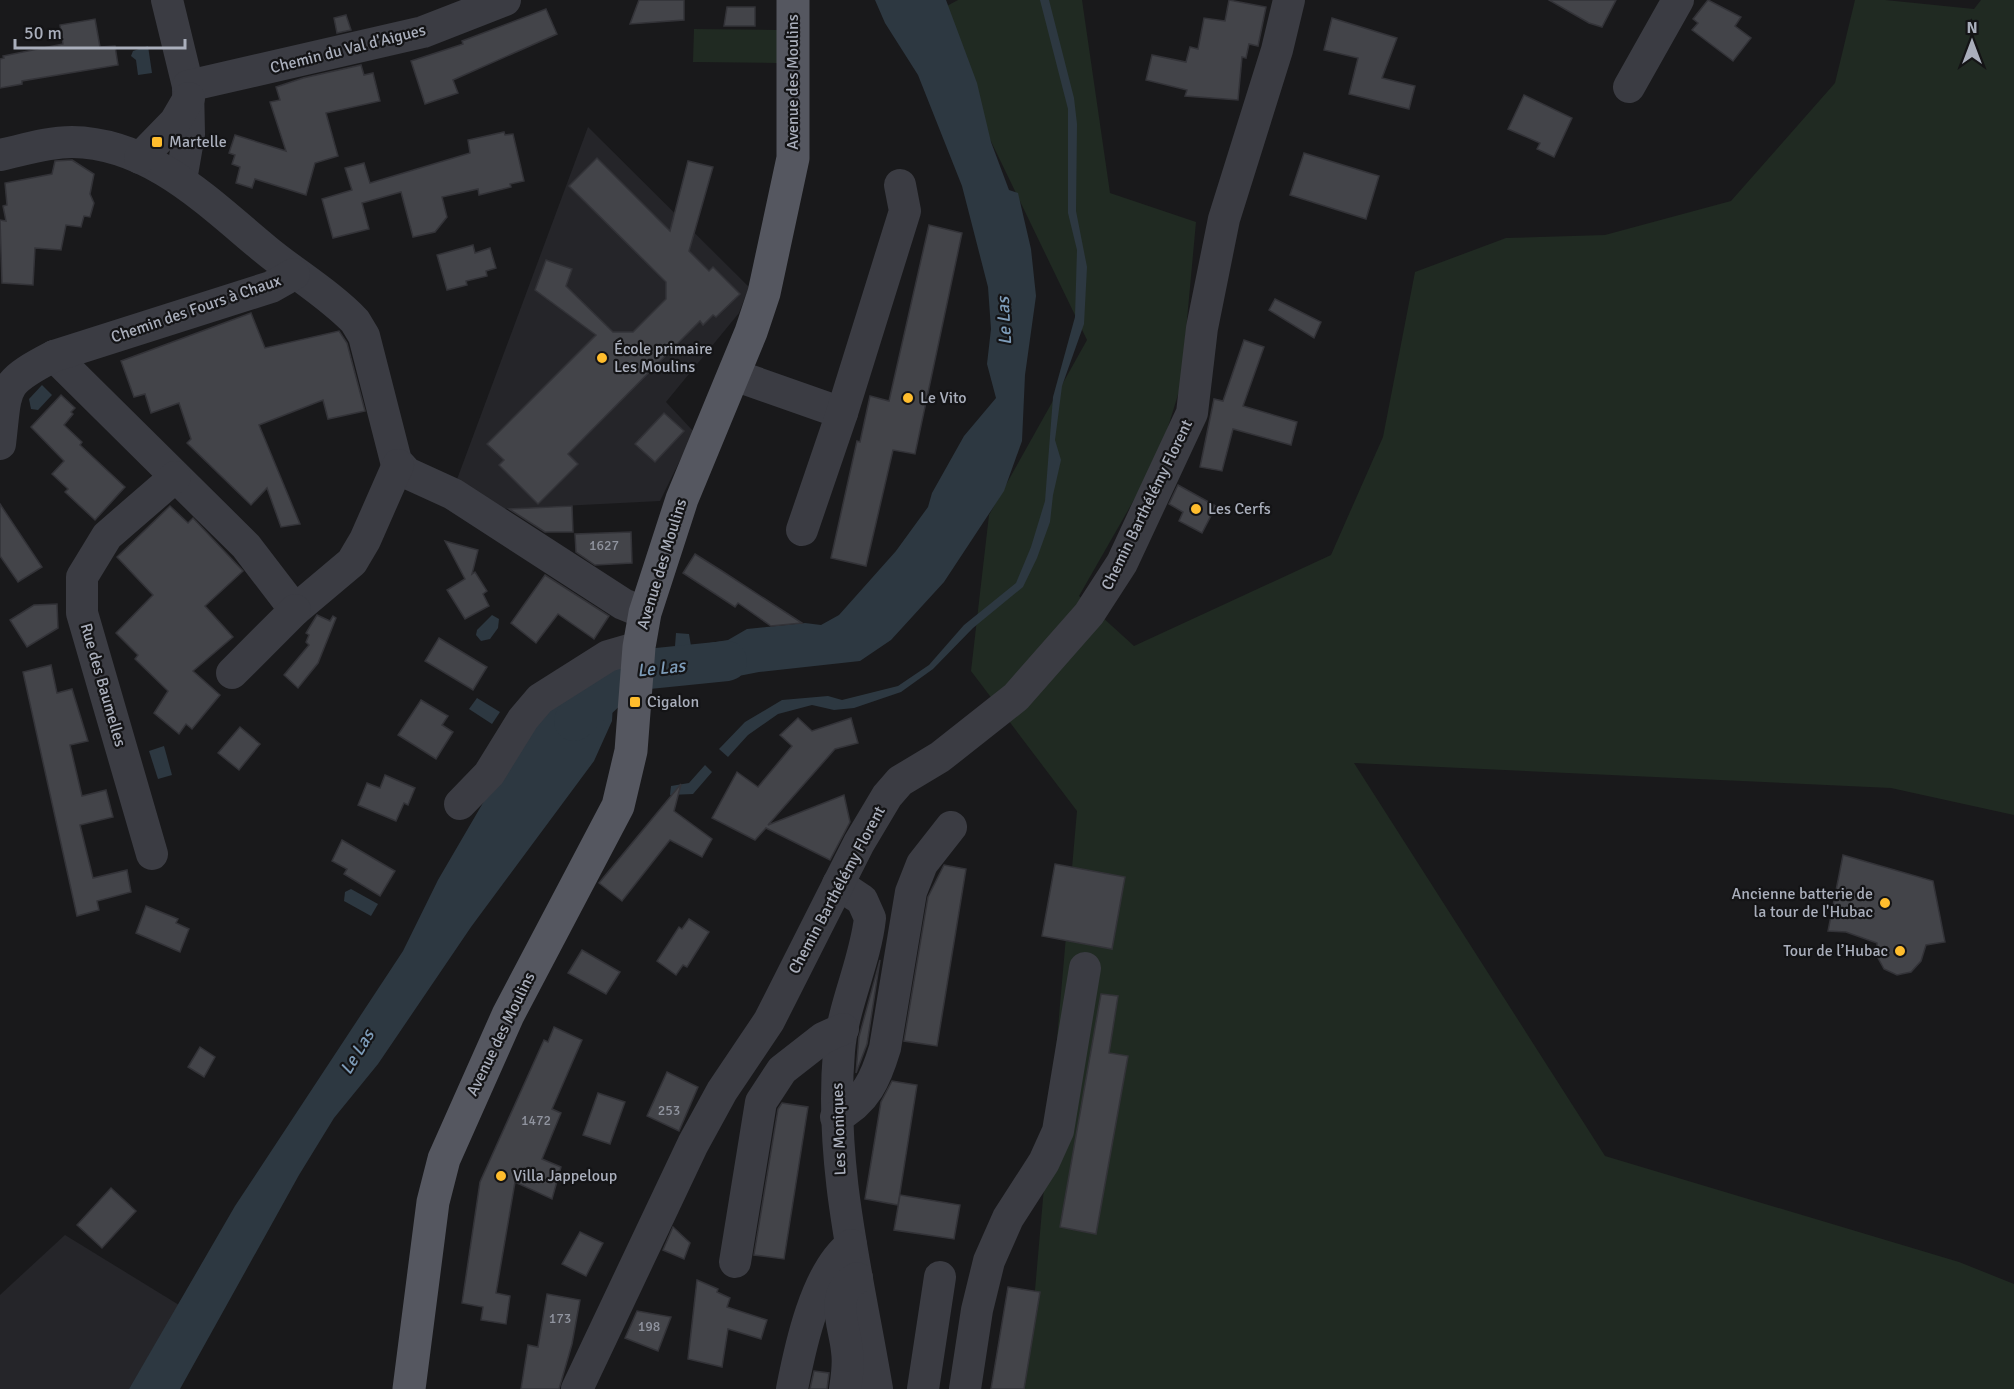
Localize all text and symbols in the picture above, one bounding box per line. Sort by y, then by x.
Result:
scale bar [15,12,184,50]
north arrow [1942,12,2002,72]
street label: Avenue des Moulins [783,14,803,150]
text: N [1966,18,1978,38]
street label: Chemin du Val d'Aigues [268,20,428,78]
text: 50 m [24,22,62,44]
place label: Martelle [169,132,227,152]
marker: Martelle [150,135,164,149]
street label: Chemin des Fours à Chaux [108,270,284,347]
water label: Le Las [992,294,1016,346]
place label: École primaire Les Moulins [614,339,713,377]
marker: École primaire Les Moulins [595,351,609,365]
place label: Le Vito [920,388,967,408]
marker: Le Vito [901,391,915,405]
street label: Chemin Barthélémy Florent [1097,416,1197,594]
street label: Avenue des Moulins [633,496,691,632]
place label: Les Cerfs [1208,499,1271,519]
marker: Les Cerfs [1189,502,1203,516]
house number: 1627 [589,537,619,554]
street label: Rue des Baumelles [76,621,130,749]
water label: Le Las [636,654,688,681]
place label: Cigalon [647,692,699,712]
marker: Cigalon [628,695,642,709]
street label: Chemin Barthélémy Florent [784,802,890,977]
place label: Ancienne batterie de la tour de l'Hubac [1731,884,1873,922]
marker: Ancienne batterie de la tour de l'Hubac [1878,896,1892,910]
place label: Tour de l’Hubac [1783,941,1888,961]
marker: Tour de l’Hubac [1893,944,1907,958]
street label: Avenue des Moulins [462,969,540,1099]
water label: Le Las [335,1024,380,1078]
street label: Les Moniques [827,1082,851,1176]
house number: 253 [658,1102,680,1119]
house number: 1472 [521,1112,551,1129]
place label: Villa Jappeloup [513,1166,617,1186]
marker: Villa Jappeloup [494,1169,508,1183]
house number: 173 [549,1310,571,1327]
house number: 198 [638,1318,660,1335]

